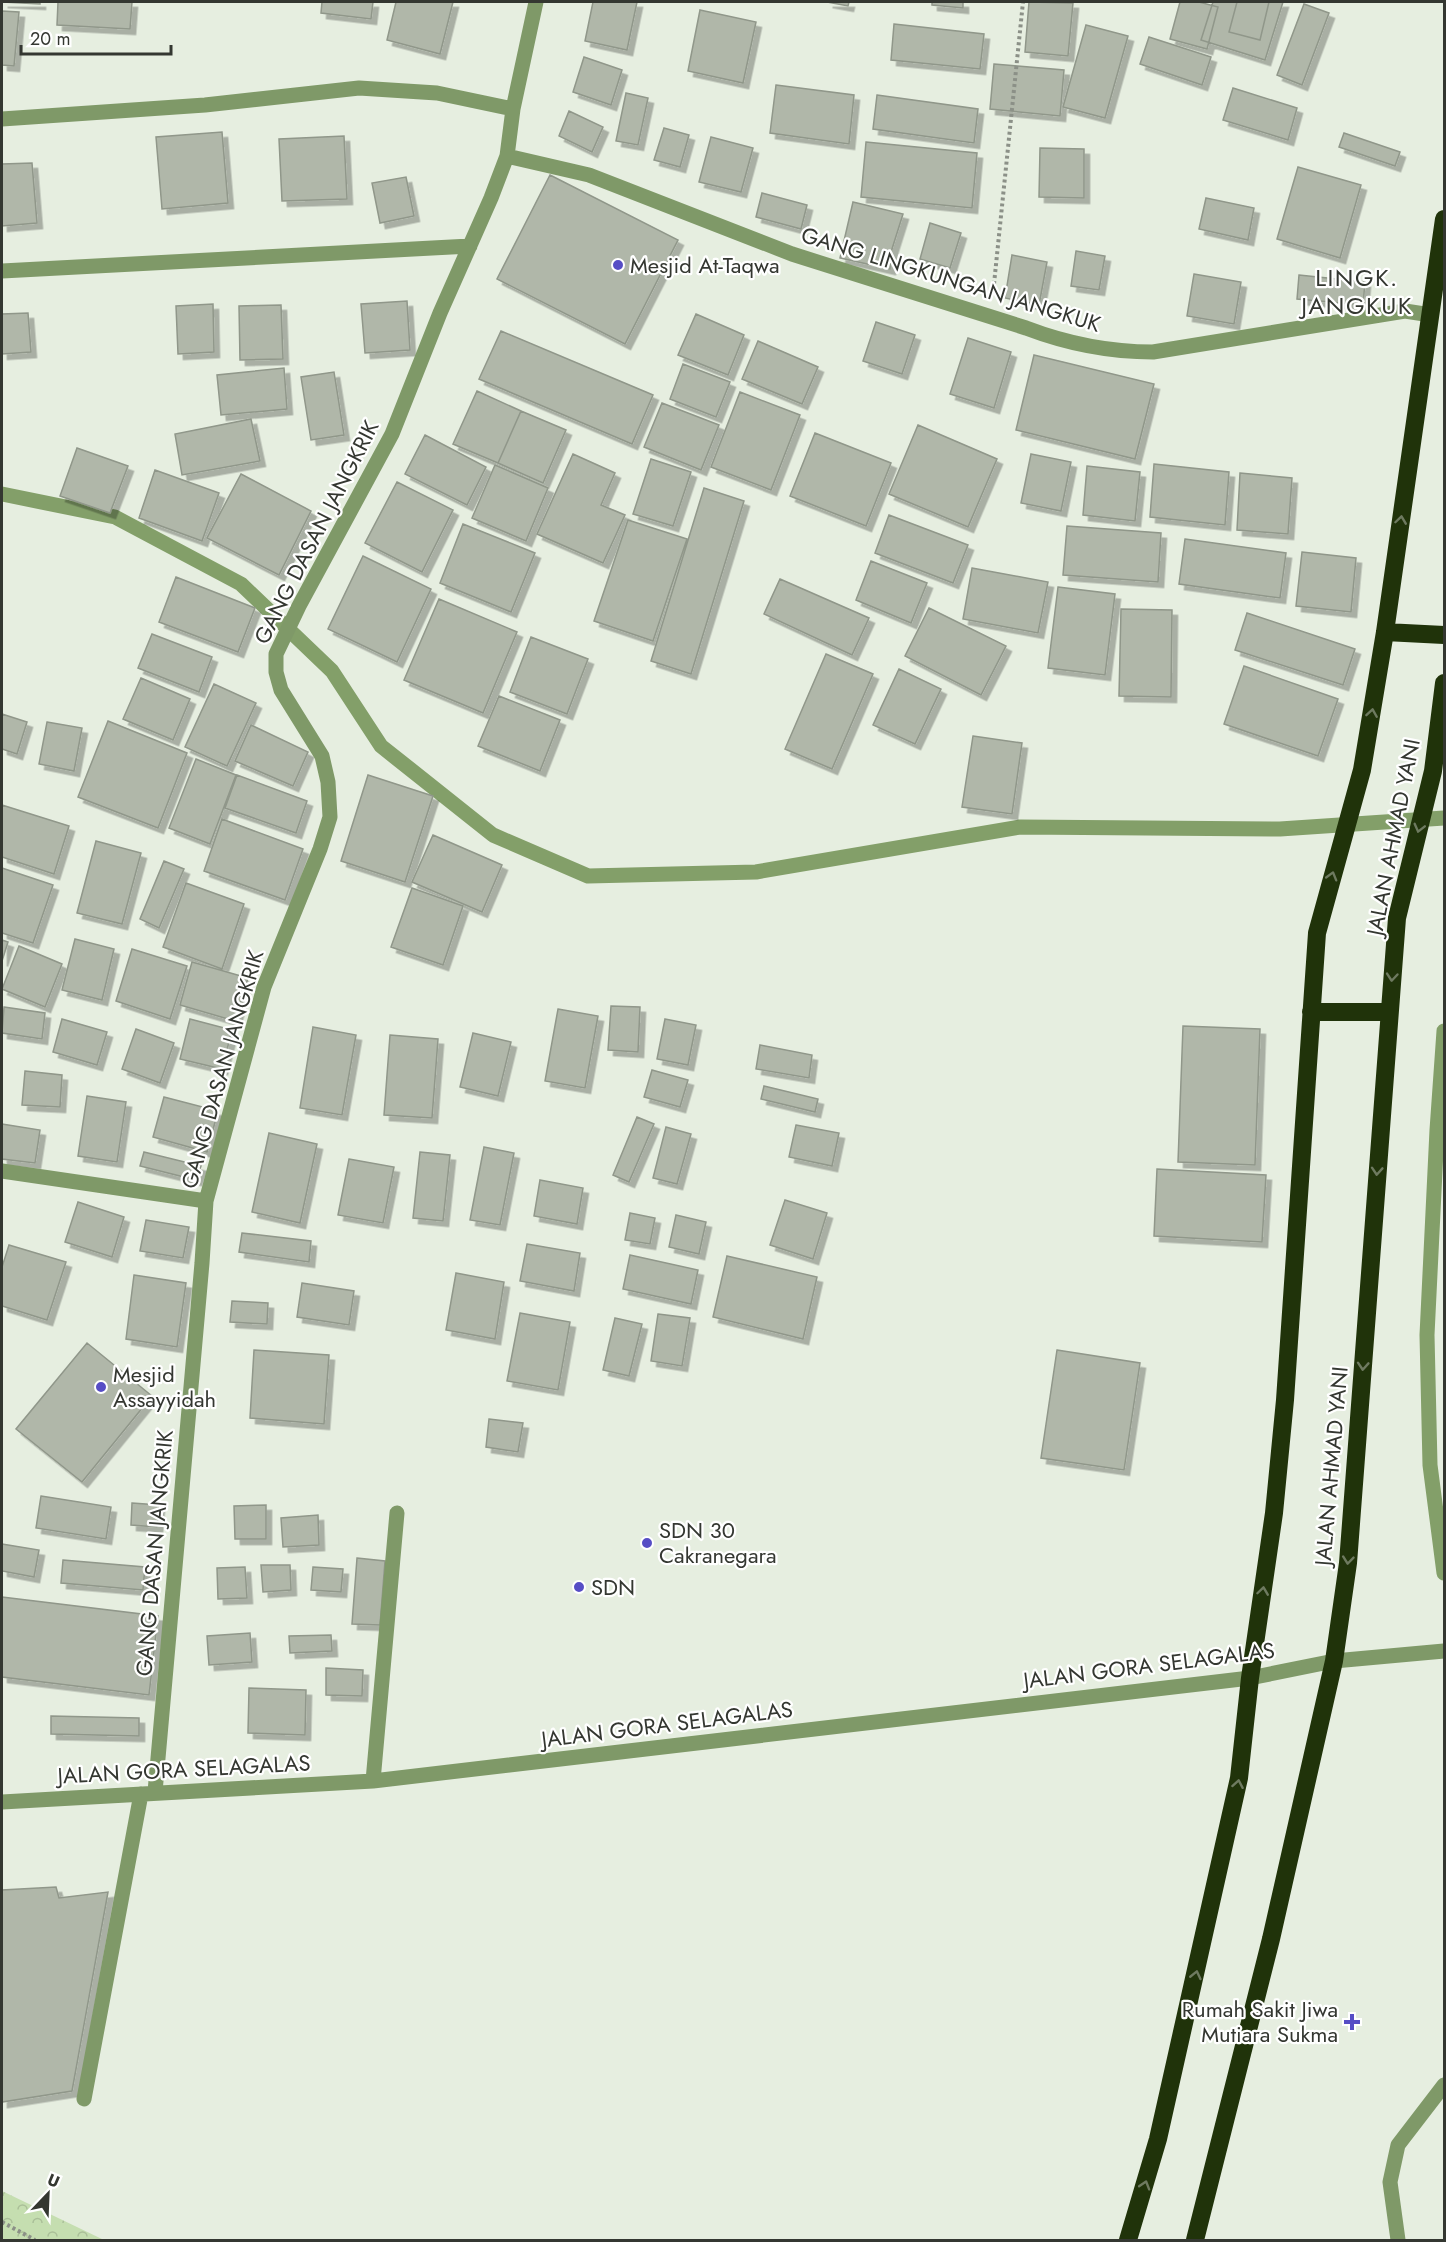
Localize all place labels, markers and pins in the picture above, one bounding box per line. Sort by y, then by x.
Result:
place label: Mesjid At-Taqwa [630,249,780,281]
marker: Mesjid At-Taqwa [611,258,625,272]
place label: Mesjid Assayyidah [113,1358,216,1415]
marker: Mesjid Assayyidah [94,1380,108,1394]
place label: SDN 30 Cakranegara [659,1514,777,1571]
marker: SDN 30 Cakranegara [640,1536,654,1550]
place label: SDN [591,1571,635,1603]
marker: SDN [572,1580,586,1594]
place label: Rumah Sakit Jiwa Mutiara Sukma [1182,1993,1338,2050]
marker: Rumah Sakit Jiwa Mutiara Sukma [1343,2013,1361,2031]

